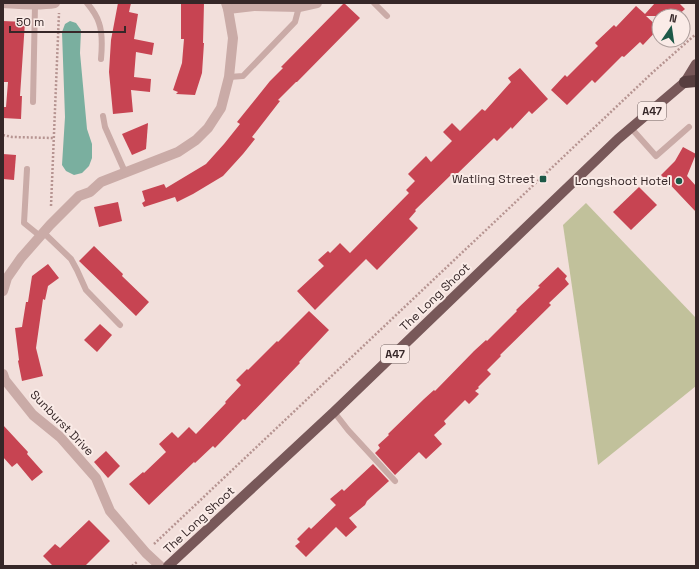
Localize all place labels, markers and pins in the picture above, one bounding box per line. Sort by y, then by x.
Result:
place label: Watling Street [452,171,535,187]
place label: Longshoot Hotel [575,173,671,189]
marker: Watling Street [538,174,548,184]
marker: Longshoot Hotel [674,176,684,186]

